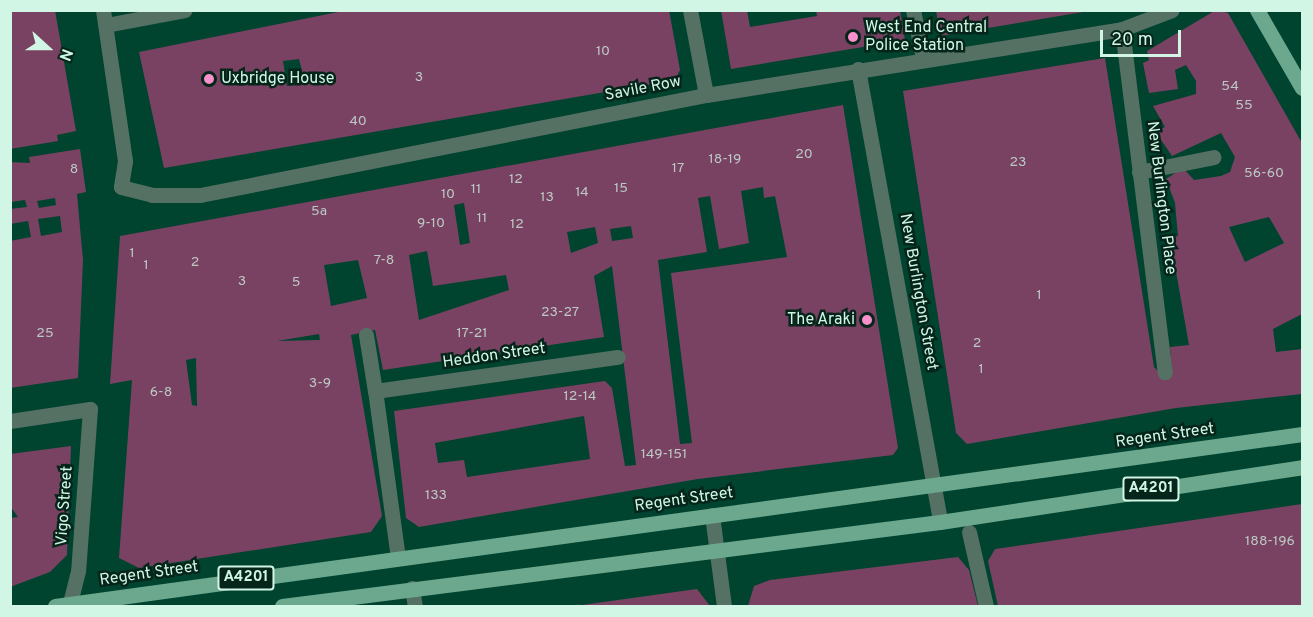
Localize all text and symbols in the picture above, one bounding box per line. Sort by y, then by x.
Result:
north arrow [18,18,78,78]
place label: West End Central Police Station [865,18,987,56]
scale bar [1103,18,1184,56]
text: 20 m [1111,29,1153,52]
marker: West End Central Police Station [846,30,860,44]
house number: 10 [596,44,610,60]
text: N [53,45,76,63]
place label: Uxbridge House [221,69,334,89]
house number: 3 [415,70,423,86]
marker: Uxbridge House [202,72,216,86]
street label: Savile Row [603,72,683,106]
house number: 54 [1221,79,1239,95]
house number: 55 [1235,98,1253,114]
house number: 40 [349,114,367,130]
street label: New Burlington Place [1142,120,1180,276]
house number: 20 [795,147,813,163]
house number: 18-19 [709,152,741,168]
house number: 23 [1010,155,1026,171]
house number: 17 [672,161,684,177]
house number: 8 [70,162,78,178]
house number: 56-60 [1244,166,1284,182]
house number: 12 [509,172,523,188]
house number: 15 [614,181,628,197]
house number: 11 [471,182,481,198]
house number: 14 [575,185,589,201]
house number: 10 [441,187,455,203]
house number: 13 [540,190,554,206]
house number: 5a [311,204,327,220]
house number: 11 [477,211,487,227]
street label: New Burlington Street [895,212,941,372]
house number: 9-10 [417,216,445,232]
house number: 12 [510,217,524,233]
house number: 1 [129,246,135,262]
house number: 7-8 [374,253,394,269]
house number: 2 [191,255,199,271]
house number: 1 [143,258,149,274]
house number: 3 [238,274,246,290]
house number: 5 [292,275,300,291]
house number: 1 [1036,288,1042,304]
house number: 23-27 [541,305,579,321]
place label: The Araki [786,310,855,330]
marker: The Araki [860,313,874,327]
house number: 25 [36,326,54,342]
house number: 17-21 [456,326,488,342]
house number: 2 [973,336,981,352]
street label: Heddon Street [441,339,547,373]
house number: 1 [978,362,984,378]
house number: 3-9 [309,376,331,392]
house number: 6-8 [150,385,172,401]
house number: 12-14 [563,389,597,405]
street label: Regent Street [1114,420,1216,452]
house number: 149-151 [641,447,687,463]
street label: Vigo Street [53,465,77,547]
road number: A4201 [1121,477,1181,501]
street label: Regent Street [633,484,735,516]
house number: 133 [425,488,447,504]
house number: 188-196 [1245,534,1295,550]
street label: Regent Street [98,558,200,590]
road number: A4201 [216,566,276,590]

